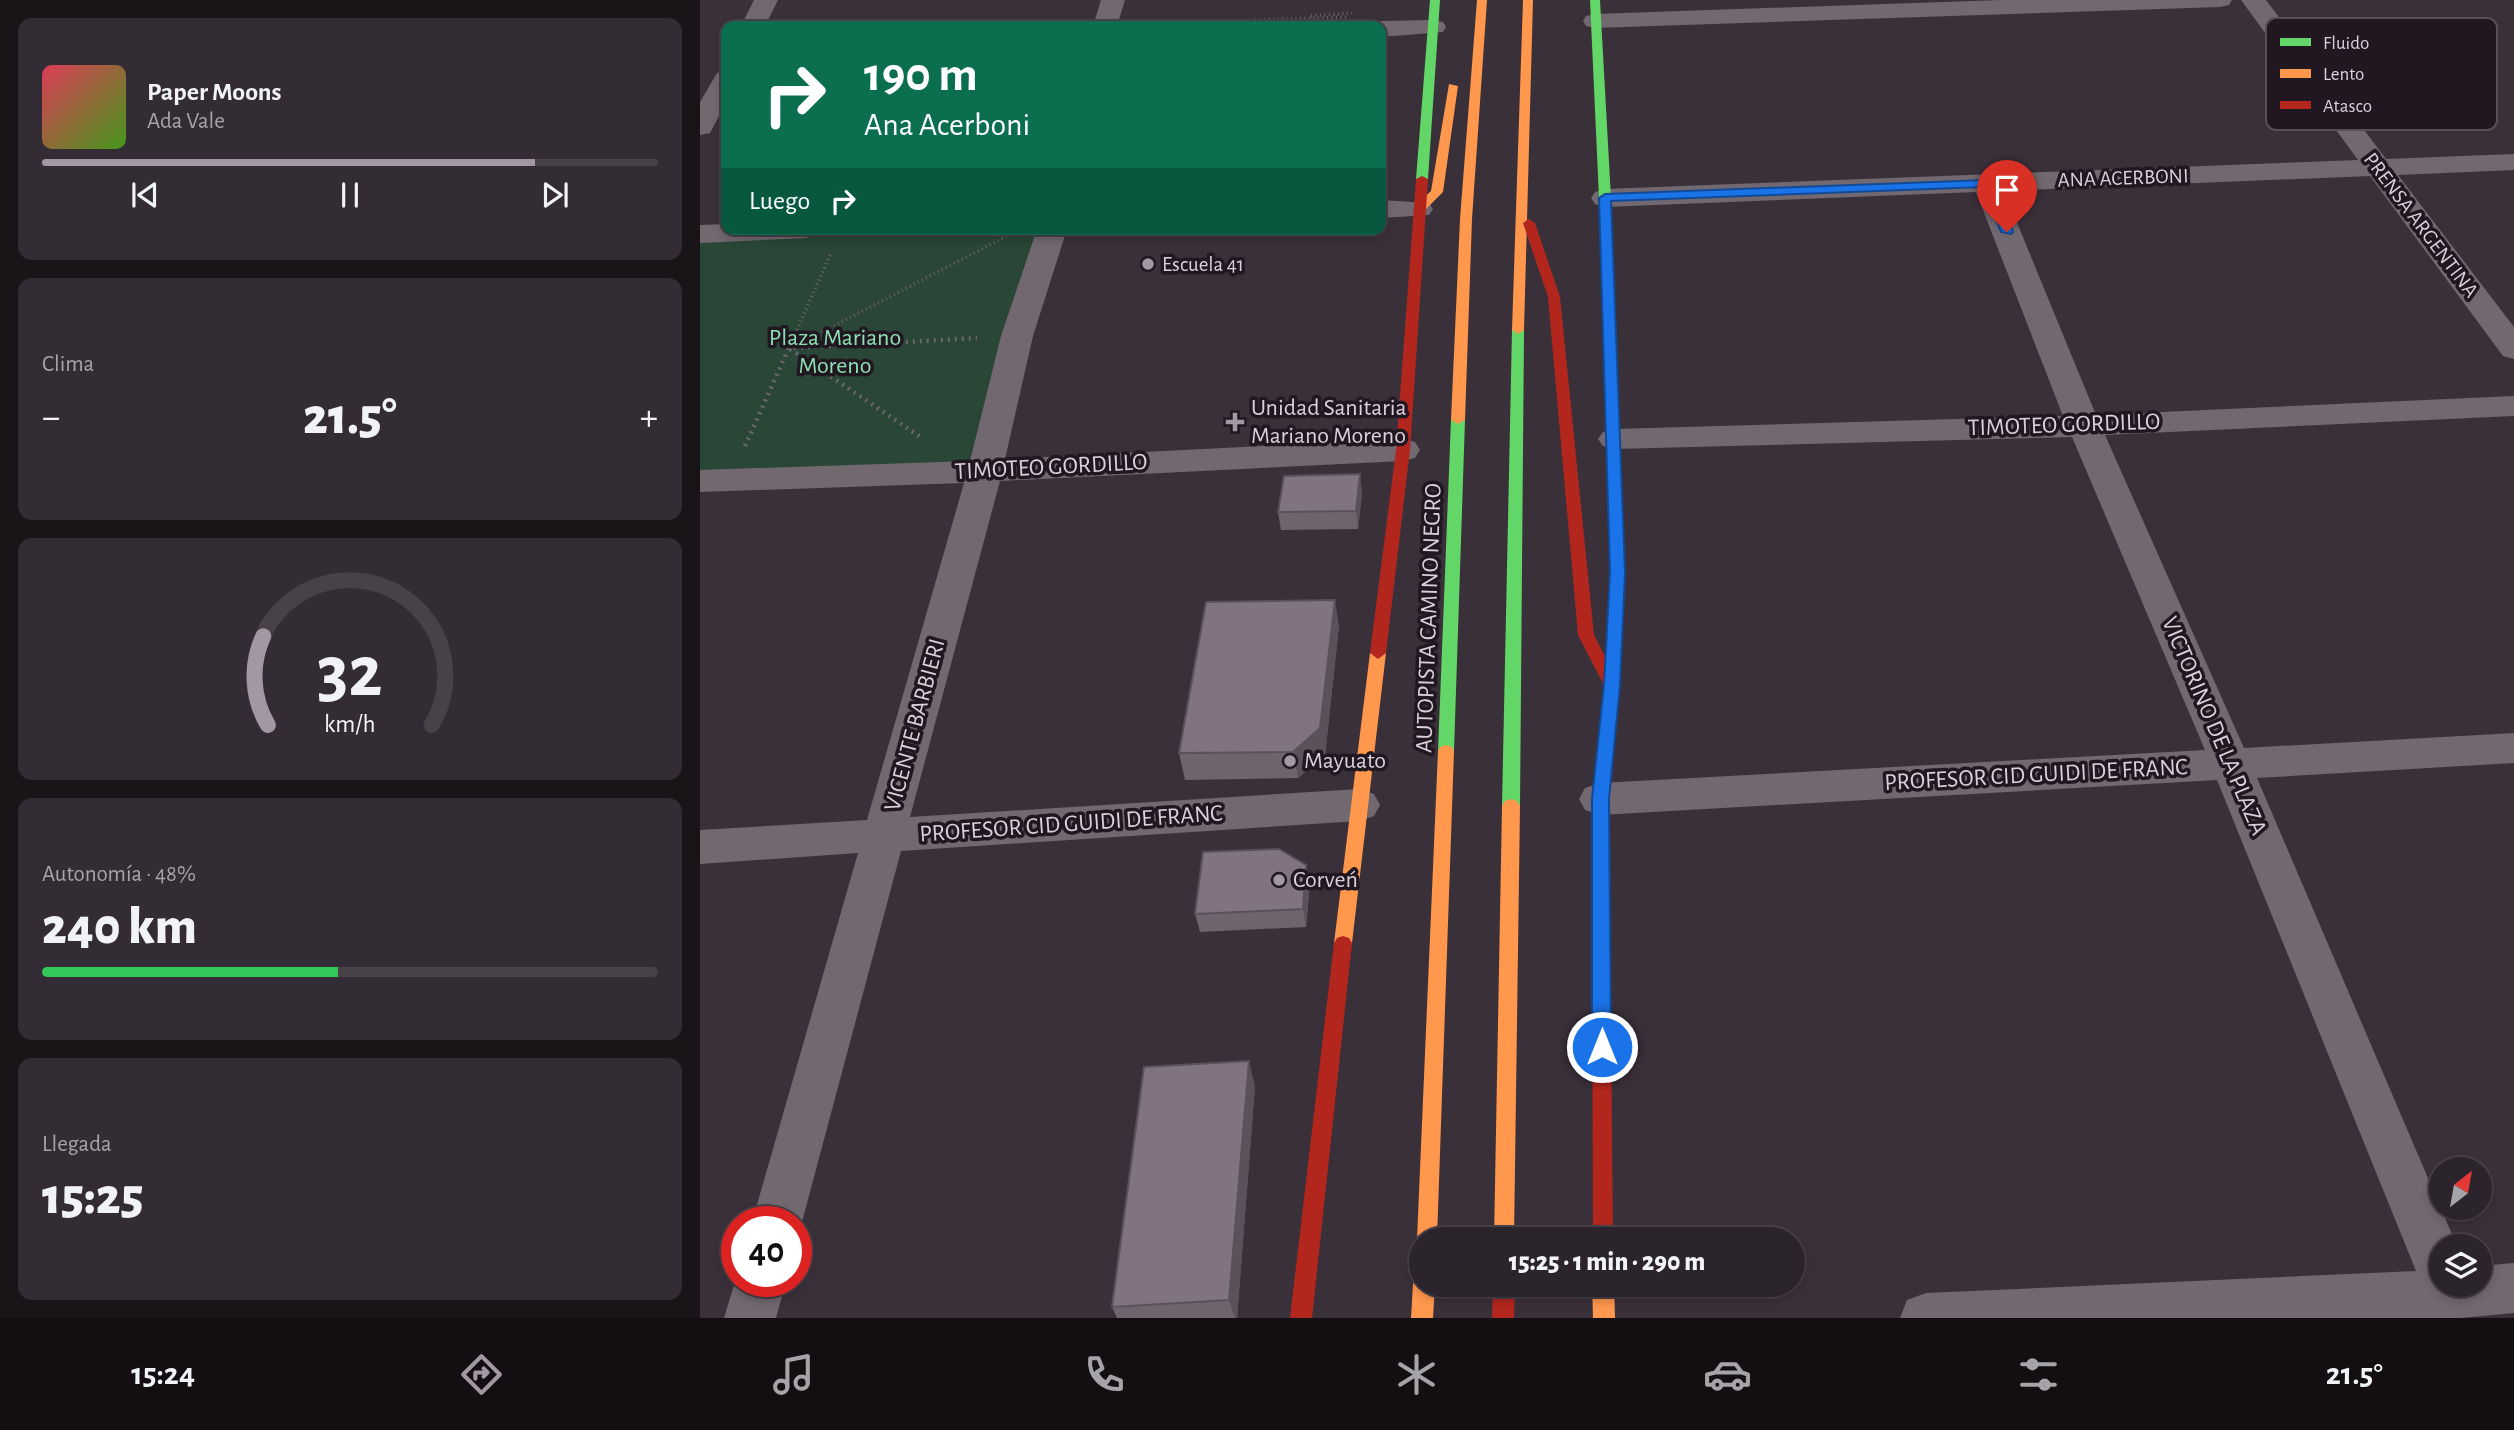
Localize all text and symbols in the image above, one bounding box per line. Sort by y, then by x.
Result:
legend [2266,18,2497,130]
text: Fluido [2323,34,2369,53]
icon: right [749,49,840,140]
text: 190 m [864,51,978,100]
text: Lento [2323,65,2364,84]
text: Paper Moons [147,79,282,105]
text: Atasco [2323,97,2372,116]
text: Ana Acerboni [864,109,1030,141]
text: Ada Vale [147,110,225,133]
street label: PRENSA ARGENTINA [2360,149,2482,301]
pin [1977,160,2037,232]
street label: ANA ACERBONI [2057,165,2189,191]
icon: arrive [1988,171,2026,209]
icon: previous [126,176,164,214]
icon: pause [331,176,369,214]
icon: next [536,176,574,214]
icon: right [824,182,862,220]
text: Luego [749,188,810,214]
place label: Escuela 41 [1162,254,1244,275]
marker: Escuela 41 [1140,256,1156,272]
park label: Plaza Mariano Moreno [769,326,901,378]
text: Clima [42,353,94,376]
text: 21.5° [303,391,397,443]
place label: Unidad Sanitaria Mariano Moreno [1251,396,1407,448]
text: − [42,399,60,437]
text: + [640,399,658,437]
street label: TIMOTEO GORDILLO [1967,410,2161,440]
marker: Unidad Sanitaria Mariano Moreno [1225,412,1245,432]
street label: TIMOTEO GORDILLO [954,450,1148,484]
street label: AUTOPISTA CAMINO NEGRO [1412,483,1446,753]
street label: VICTORINO DE LA PLAZA [2157,613,2271,839]
street label: VICENTE BARBIERI [880,636,950,814]
text: 32 [317,637,383,710]
text: km/h [324,712,376,737]
place label: Mayuato [1304,749,1386,773]
marker: Mayuato [1282,753,1298,769]
street label: PROFESOR CID GUIDI DE FRANC [1884,755,2188,795]
street label: PROFESOR CID GUIDI DE FRANC [919,801,1223,847]
text: Autonomía · 48% [42,863,196,886]
place label: Corveń [1293,868,1358,892]
marker: Corveń [1271,872,1287,888]
text: 240 km [42,901,197,953]
position arrow [1565,1010,1639,1084]
text: Llegada [42,1133,112,1156]
north arrow [2429,1157,2492,1220]
map controls [2429,1157,2492,1297]
text: 15:25 [42,1171,143,1223]
speed limit sign: 40 [721,1206,812,1297]
button: layers [2429,1234,2492,1297]
text: 15:25 · 1 min · 290 m [1509,1249,1705,1275]
icon: directions [457,1350,506,1399]
icon: music [769,1350,818,1399]
icon: phone [1080,1350,1129,1399]
icon: climate [1392,1350,1441,1399]
icon: car [1703,1350,1752,1399]
icon: filters [2014,1350,2063,1399]
text: 15:24 [131,1358,195,1390]
text: 21.5° [2326,1358,2383,1390]

